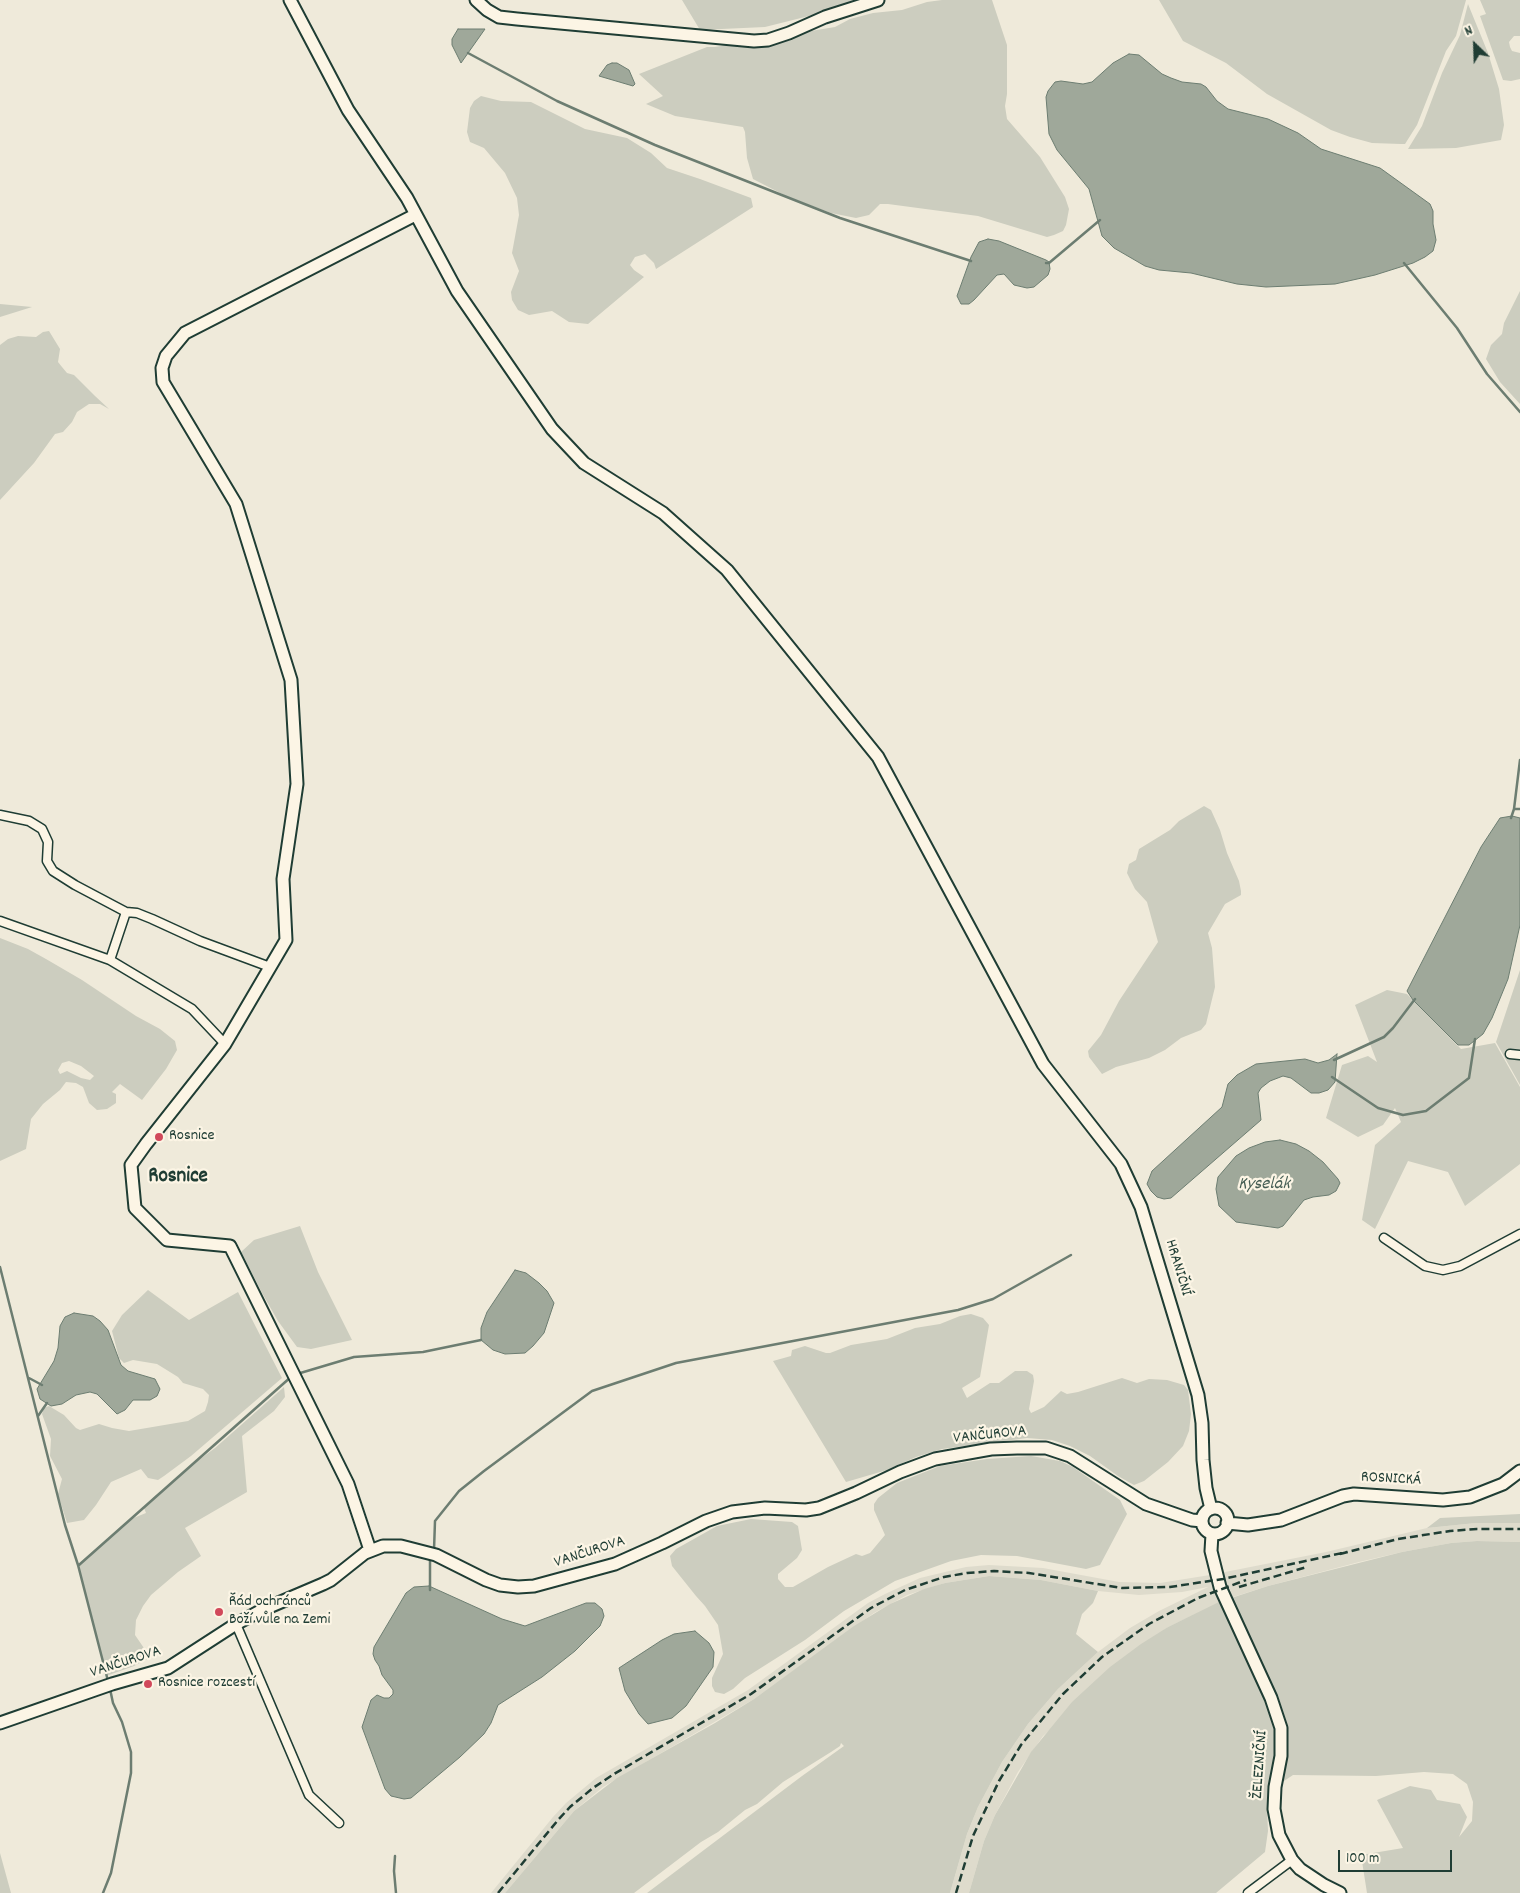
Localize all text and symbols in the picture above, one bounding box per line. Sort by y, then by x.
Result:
north arrow [1450,20,1500,70]
text: N [1462,21,1476,42]
place label: Rosnice [169,1127,214,1147]
marker: Rosnice [153,1131,165,1143]
district label: Rosnice [148,1165,208,1191]
water label: Kyselák [1238,1175,1290,1197]
street label: HRANIČNÍ [1159,1238,1195,1298]
street label: VANČUROVA [953,1423,1027,1449]
street label: ROSNICKÁ [1360,1469,1422,1491]
street label: VANČUROVA [552,1533,628,1573]
place label: Řád ochránců Boží vůle na Zemi [229,1593,331,1631]
marker: Řád ochránců Boží vůle na Zemi [213,1606,225,1618]
street label: VANČUROVA [88,1643,164,1683]
place label: Rosnice rozcestí [158,1674,255,1694]
marker: Rosnice rozcestí [142,1678,154,1690]
street label: ŽELEZNIČNÍ [1249,1730,1273,1800]
scale bar [1340,1840,1454,1872]
text: 100 m [1346,1848,1379,1870]

